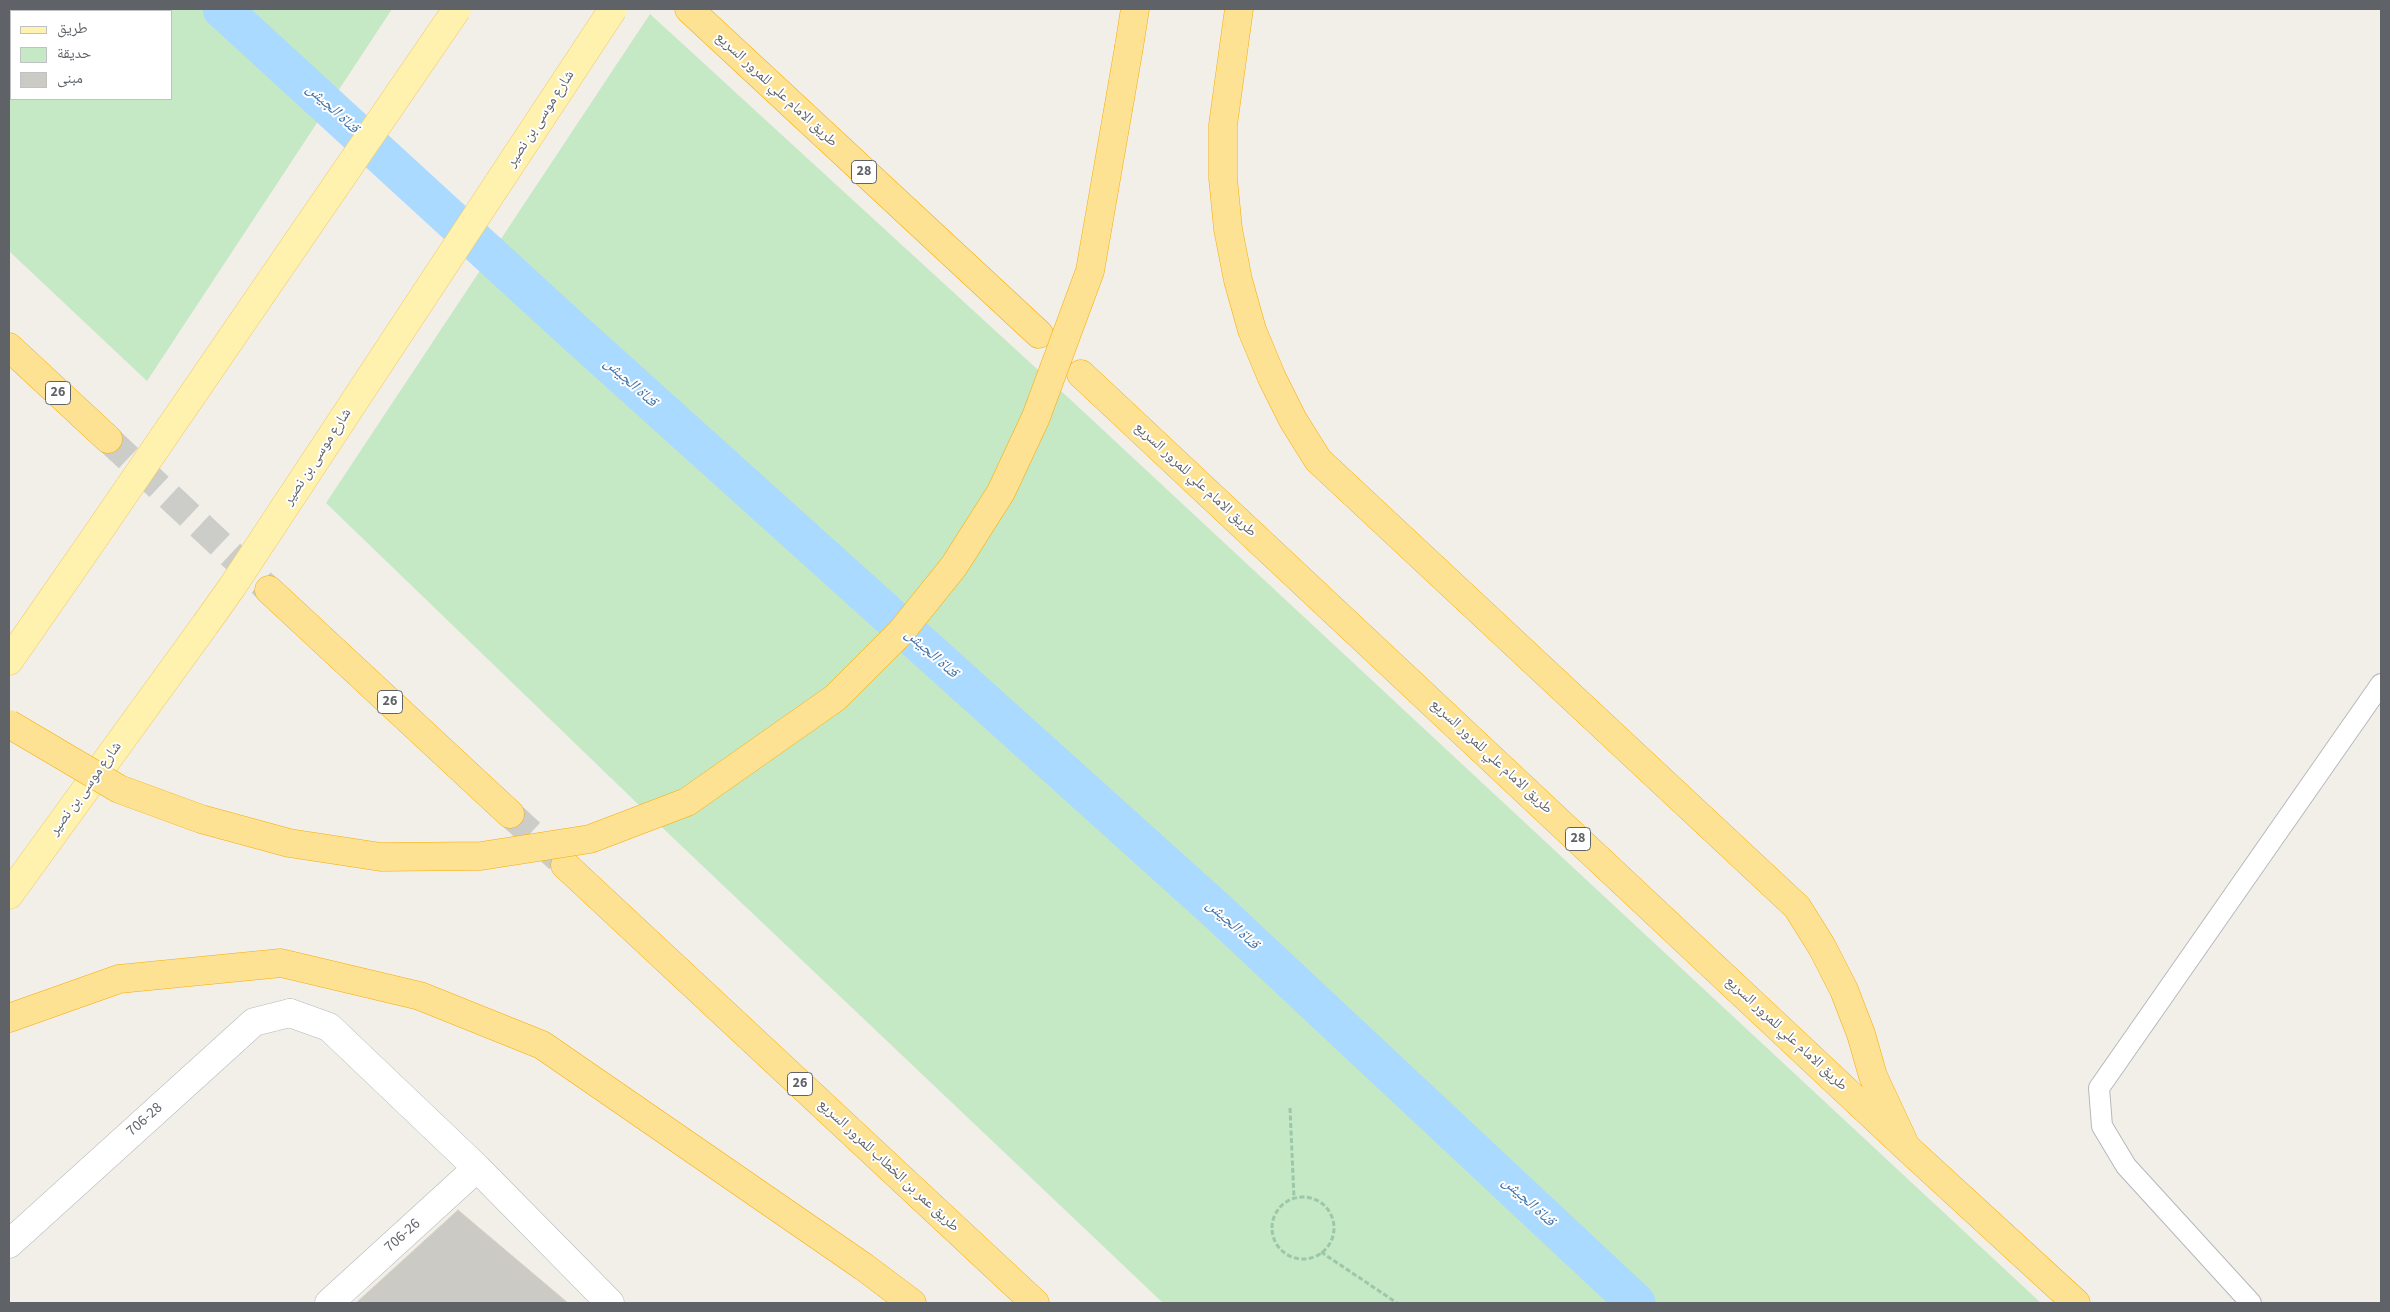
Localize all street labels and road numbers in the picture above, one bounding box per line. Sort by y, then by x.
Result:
street label: طريق الامام علي للمرور السريع [711,29,841,151]
street label: شارع موسى بن نصير [503,67,579,171]
road number: 28 [852,160,876,183]
road number: 26 [46,382,70,404]
street label: شارع موسى بن نصير [280,405,356,509]
street label: طريق الامام علي للمرور السريع [1130,419,1260,541]
road number: 26 [378,690,402,714]
street label: طريق الامام علي للمرور السريع [1426,696,1556,818]
street label: شارع موسى بن نصير [46,739,126,839]
road number: 28 [1566,828,1590,851]
street label: طريق الامام علي للمرور السريع [1721,973,1851,1095]
road number: 26 [788,1072,812,1096]
street label: طريق عمر بن الخطاب للمرور السريع [813,1096,963,1236]
street label: 706-28 [123,1099,167,1141]
street label: 706-26 [381,1215,425,1257]

